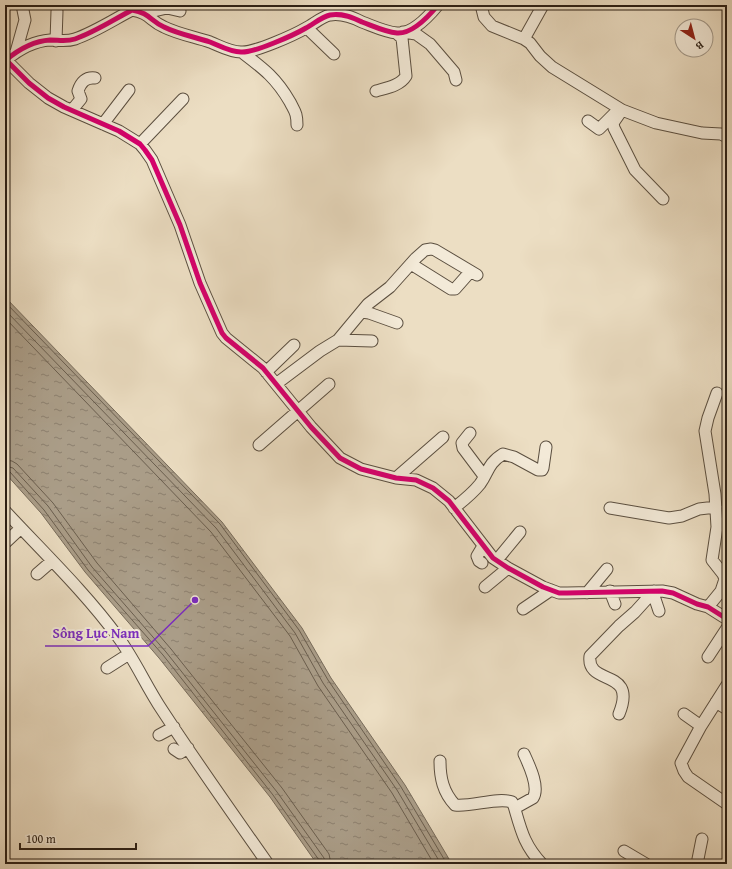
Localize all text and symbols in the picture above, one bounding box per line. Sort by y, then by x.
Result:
north arrow [674,18,714,58]
text: B [692,38,707,55]
callout: Sông Lục Nam [45,620,148,646]
text: Sông Lục Nam [53,623,139,643]
scale bar [20,825,136,851]
text: 100 m [26,830,56,847]

